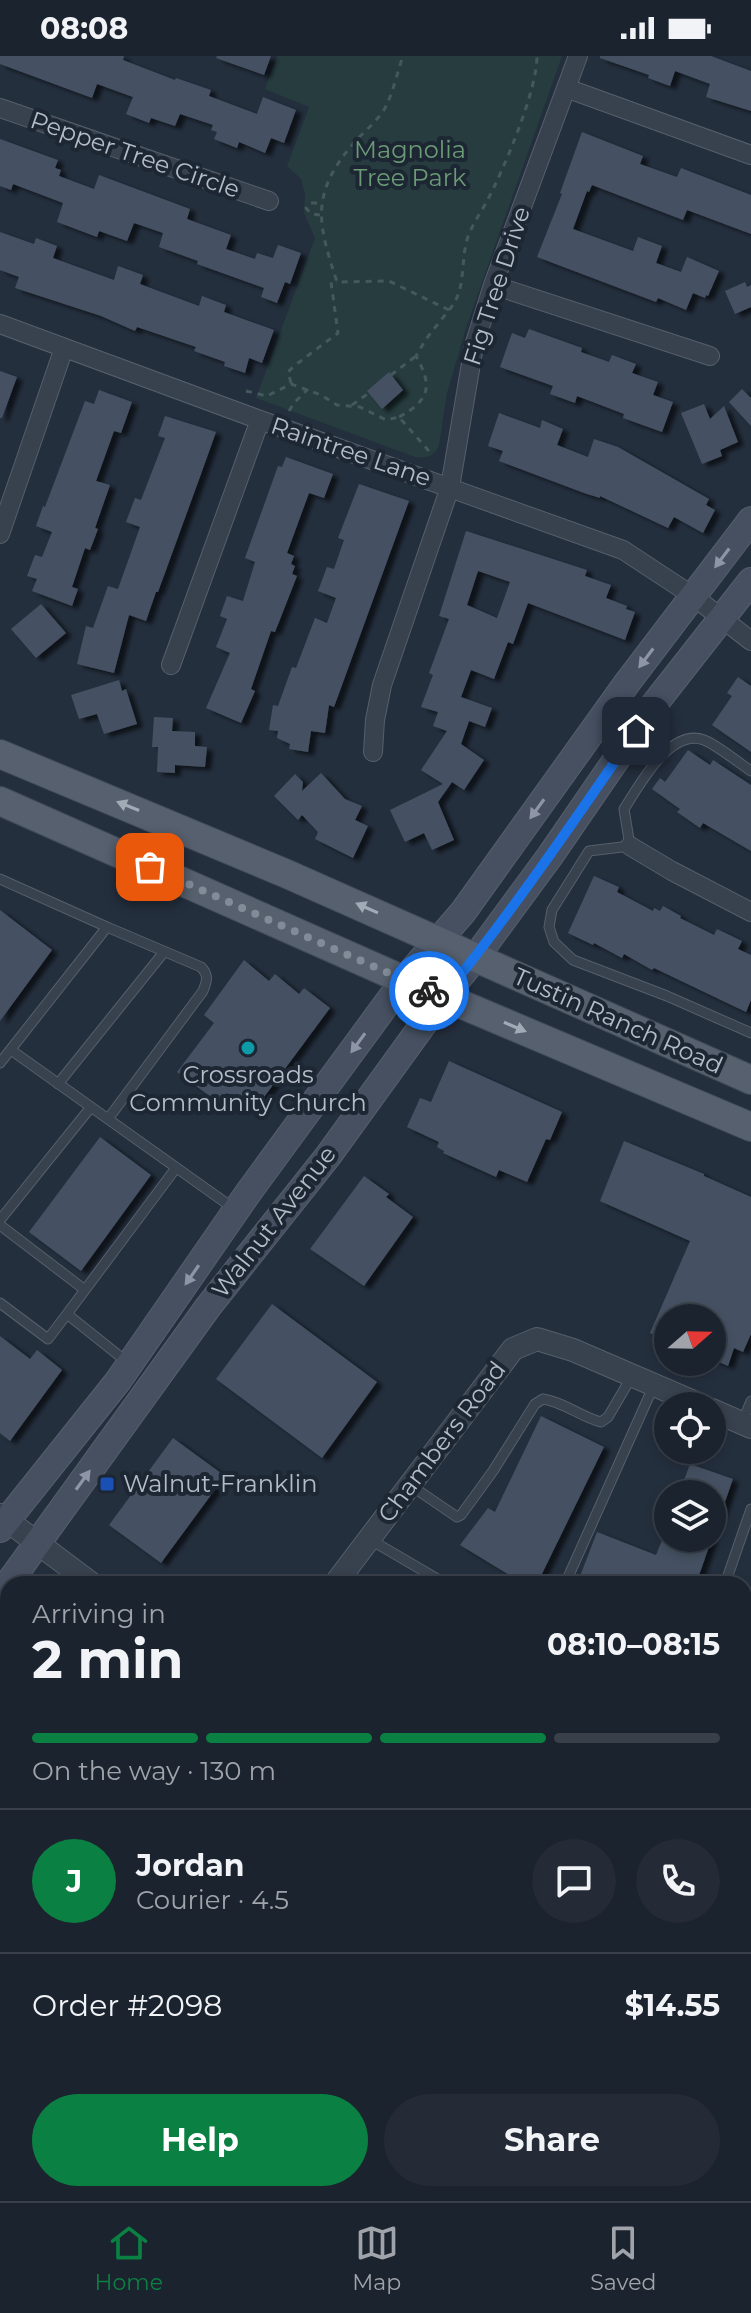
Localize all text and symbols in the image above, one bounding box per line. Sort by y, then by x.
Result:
text: 08:08 [40,10,128,47]
street label: Pepper Tree Circle [27,105,244,204]
park label: Magnolia Tree Park [354,135,467,192]
street label: Fig Tree Drive [457,203,536,369]
street label: Raintree Lane [267,411,435,492]
one-way arrow [715,548,731,568]
one-way arrow [638,648,654,668]
pin [602,697,670,765]
icon: home [614,709,658,753]
one-way arrow [529,798,545,820]
one-way arrow [116,799,140,812]
pin [116,833,184,901]
icon: bag [128,845,172,889]
one-way arrow [355,902,378,915]
courier [389,951,469,1031]
street label: Tustin Ranch Road [509,961,727,1080]
icon: bike [407,969,451,1013]
one-way arrow [503,1021,527,1034]
one-way arrow [350,1033,366,1053]
marker: Crossroads Community Church [239,1039,257,1057]
place label: Crossroads Community Church [129,1060,367,1117]
street label: Walnut Avenue [205,1140,342,1303]
one-way arrow [184,1264,199,1285]
north arrow [654,1304,726,1376]
map controls [654,1304,726,1552]
street label: Chambers Road [372,1356,512,1528]
button: locate [654,1392,726,1464]
one-way arrow [75,1469,90,1490]
place label: Walnut-Franklin [123,1469,317,1498]
marker: Walnut-Franklin [98,1475,116,1493]
button: layers [654,1480,726,1552]
text: Arriving in [32,1598,166,1630]
text: 08:10–08:15 [547,1626,720,1663]
text: 2 min [32,1628,184,1691]
text: On the way · 130 m [32,1755,276,1787]
button: chat [532,1839,616,1923]
button: phone [636,1839,720,1923]
text: Jordan [136,1847,245,1884]
text: J [66,1863,82,1900]
text: Courier · 4.5 [136,1884,289,1916]
text: Order #2098 [32,1987,222,2024]
text: $14.55 [625,1987,720,2024]
button: Help [32,2094,368,2186]
button: Share [384,2094,720,2186]
tab: Home [95,2221,163,2296]
tab: Map [352,2221,401,2296]
tab: Saved [590,2221,656,2296]

